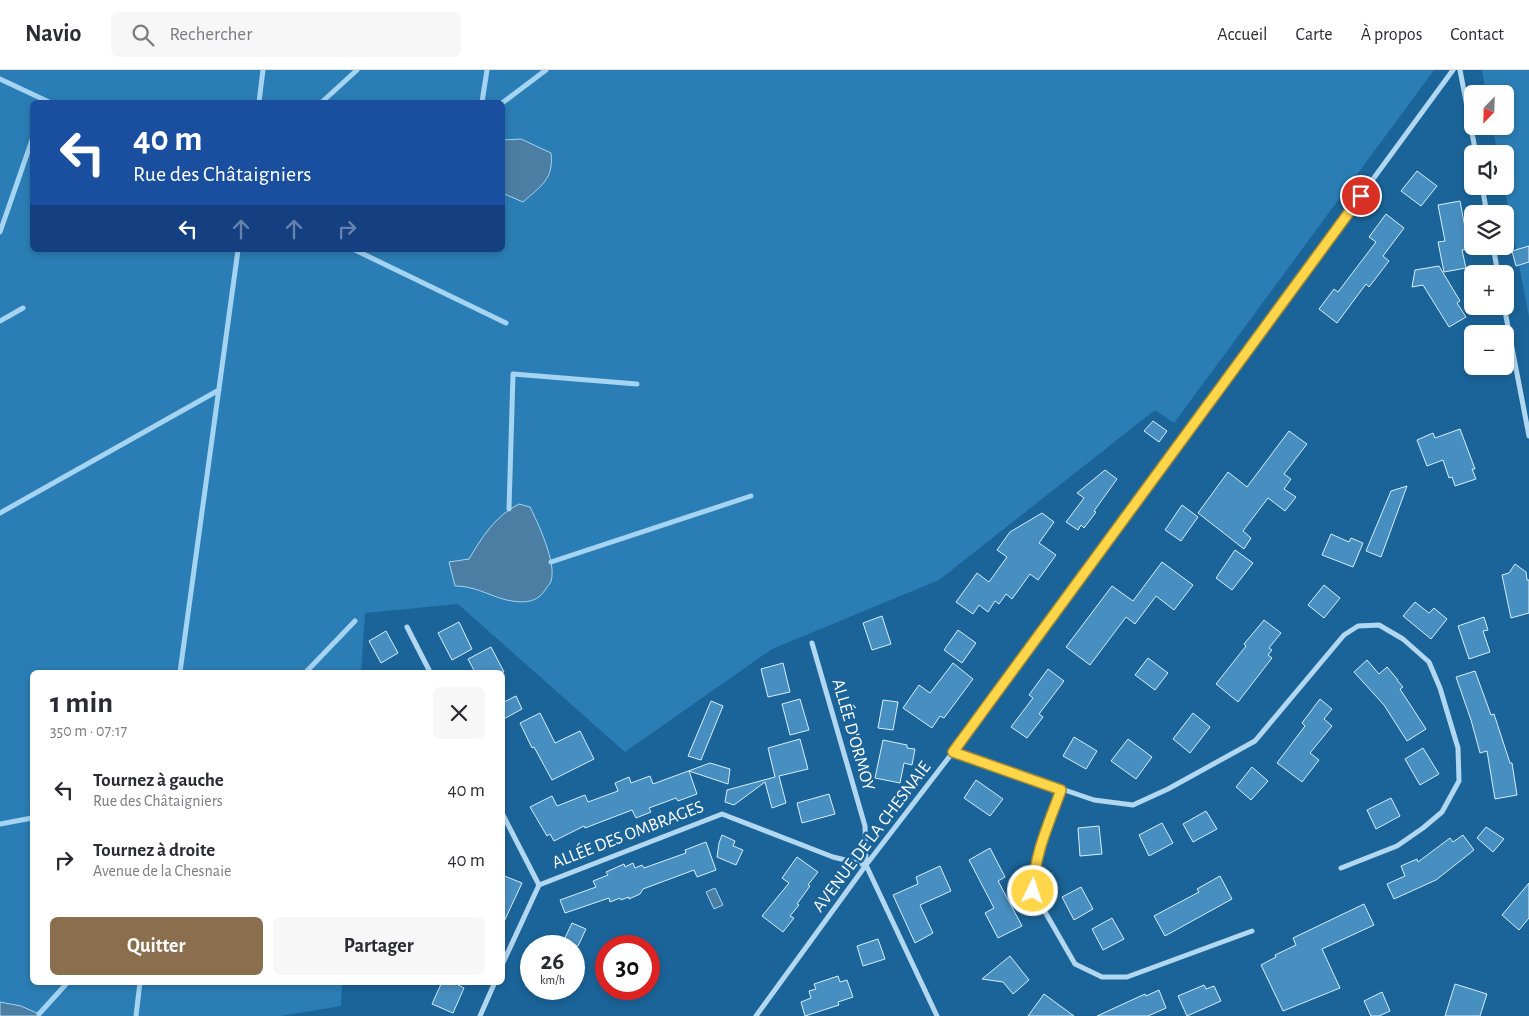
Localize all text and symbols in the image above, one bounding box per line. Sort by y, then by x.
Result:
search box [111,12,461,57]
icon: search [129,21,157,49]
text: Navio [25,22,81,46]
text: Rechercher [169,25,252,44]
text: Accueil [1217,26,1268,44]
text: Carte [1296,26,1333,44]
text: À propos [1361,26,1422,44]
text: Contact [1450,26,1504,44]
north arrow [1464,85,1514,135]
map controls [1464,85,1514,375]
icon: left [50,120,115,185]
text: 40 m [133,122,202,157]
button: sound [1464,145,1514,195]
text: Rue des Châtaigniers [133,163,311,185]
pin [1340,175,1382,217]
icon: arrive [1347,182,1375,210]
button: layers [1464,205,1514,255]
icon: left [174,215,202,243]
icon: ahead [227,215,255,243]
icon: ahead [280,215,308,243]
icon: right [333,215,361,243]
button: + [1464,265,1514,315]
button: − [1464,325,1514,375]
street label: ALLÉE D'ORMOY [828,676,881,794]
button: close [433,687,485,739]
text: 1 min [50,688,113,718]
text: 350 m · 07:17 [50,723,127,739]
street label: AVENUE DE LA CHESNAIE [810,758,935,916]
text: Tournez à gauche [93,771,224,790]
icon: left [50,776,78,804]
text: 40 m [447,781,485,800]
text: Rue des Châtaigniers [93,793,223,809]
street label: ALLÉE DES OMBRAGES [549,795,706,872]
text: Tournez à droite [93,841,215,860]
icon: right [50,846,78,874]
text: 40 m [447,851,485,870]
text: Avenue de la Chesnaie [93,863,231,879]
position arrow [1006,864,1058,916]
button: Quitter [50,917,263,975]
button: Partager [273,917,485,975]
speed limit sign: 30 [595,935,660,1000]
text: 26 [541,949,564,974]
text: km/h [540,974,565,986]

